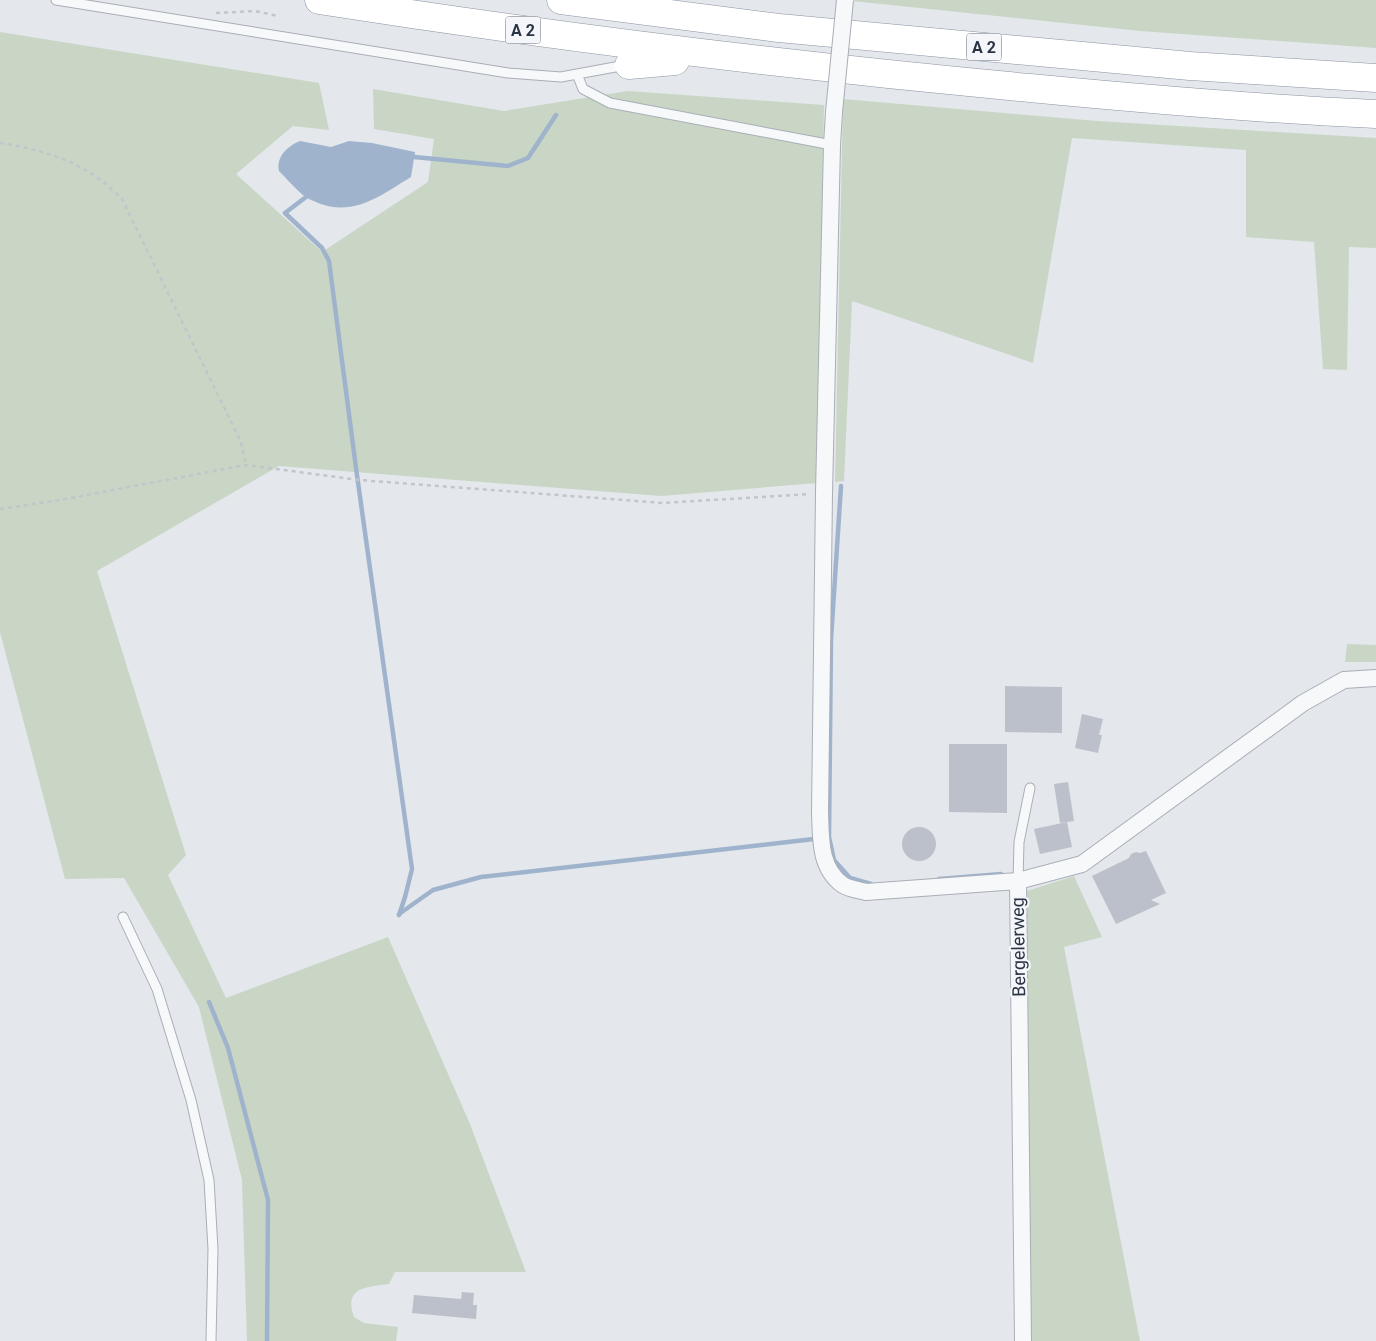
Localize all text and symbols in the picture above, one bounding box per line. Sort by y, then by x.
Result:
road number: A 2 [506,16,540,44]
road number: A 2 [966,34,1002,61]
street label: Bergelerweg [1007,897,1029,997]

